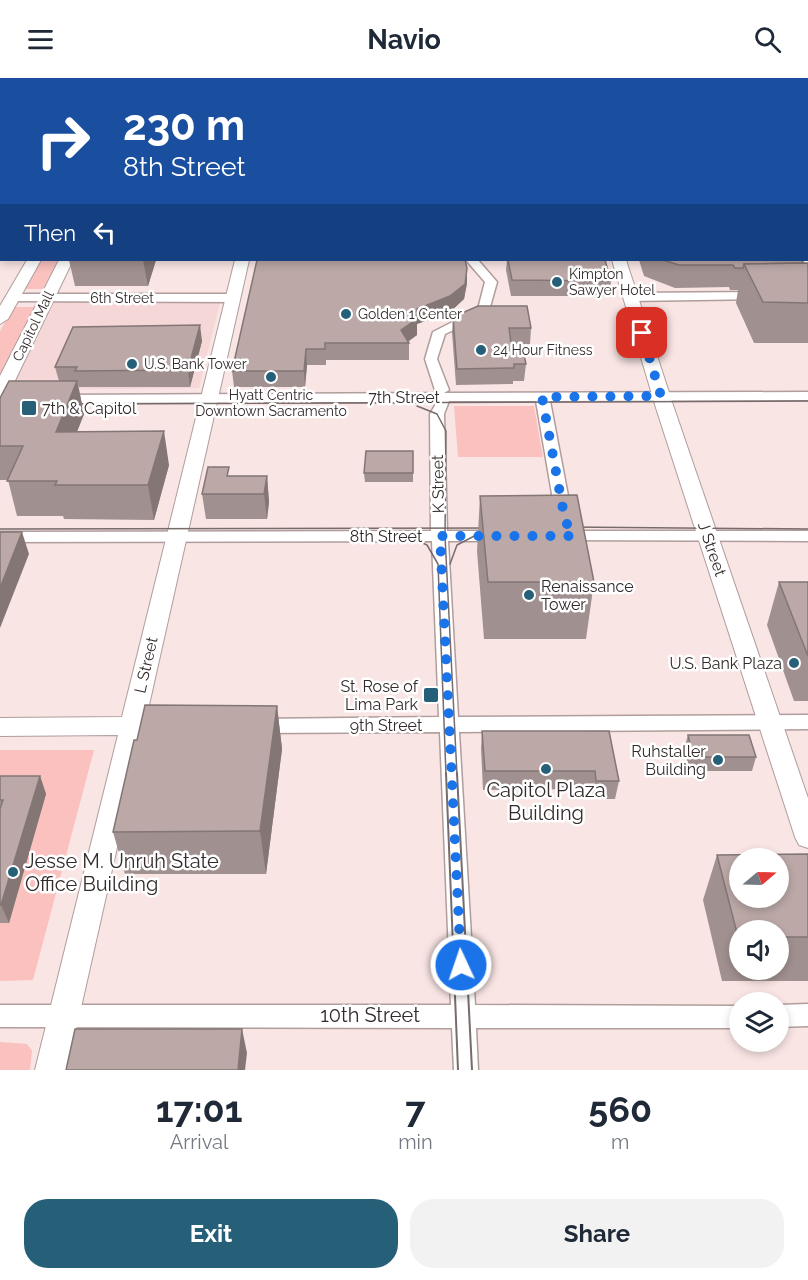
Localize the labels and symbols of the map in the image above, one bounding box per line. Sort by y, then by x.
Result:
place label: Kimpton Sawyer Hotel [569,266,655,298]
marker: Kimpton Sawyer Hotel [550,275,564,289]
street label: Capitol Mall [9,288,57,364]
street label: 6th Street [90,290,154,306]
place label: Golden 1 Center [358,306,462,322]
marker: Golden 1 Center [339,307,353,321]
pin [616,307,667,358]
place label: 24 Hour Fitness [493,342,593,358]
marker: 24 Hour Fitness [474,343,488,357]
place label: U.S. Bank Tower [144,356,247,372]
marker: U.S. Bank Tower [125,357,139,371]
marker: Hyatt Centric Downtown Sacramento [264,370,278,384]
place label: Hyatt Centric Downtown Sacramento [195,387,347,419]
street label: 7th Street [368,388,440,407]
marker: 7th & Capitol [20,399,38,417]
place label: 7th & Capitol [42,399,137,418]
street label: K Street [428,454,448,513]
street label: J Street [694,519,730,579]
street label: 8th Street [350,527,423,546]
place label: Renaissance Tower [541,577,634,614]
marker: Renaissance Tower [522,588,536,602]
street label: L Street [130,634,162,695]
place label: U.S. Bank Plaza [669,654,782,673]
marker: U.S. Bank Plaza [787,656,801,670]
place label: St. Rose of Lima Park [340,677,419,714]
marker: St. Rose of Lima Park [422,686,440,704]
street label: 9th Street [350,716,423,735]
place label: Ruhstaller Building [631,742,706,779]
marker: Ruhstaller Building [711,753,725,767]
marker: Capitol Plaza Building [539,762,553,776]
place label: Capitol Plaza Building [486,778,606,825]
north arrow [729,848,789,908]
place label: Jesse M. Unruh State Office Building [25,849,219,896]
marker: Jesse M. Unruh State Office Building [6,865,20,879]
position arrow [429,933,493,997]
street label: 10th Street [320,1003,420,1027]

